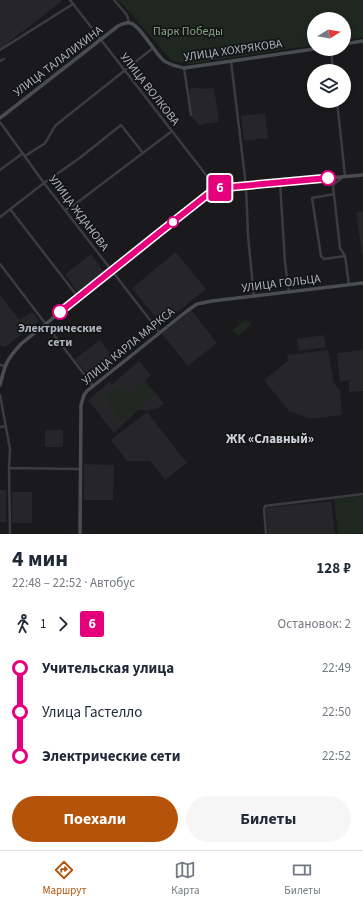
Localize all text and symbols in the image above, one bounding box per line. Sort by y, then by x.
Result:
north arrow [307,12,351,56]
map controls [307,12,351,108]
street label: УЛИЦА ТАЛАЛИХИНА [10,22,107,101]
park label: Парк Победы [153,23,223,40]
street label: УЛИЦА ХОХРЯКОВА [183,35,284,66]
street label: УЛИЦА ВОЛКОВА [116,49,184,130]
button: layers [307,64,351,108]
unlabelled marker [320,170,336,186]
street label: УЛИЦА ЖДАНОВА [44,172,113,255]
line badge: 6 [207,175,233,201]
text: 6 [216,178,224,198]
unlabelled marker [167,216,179,228]
street label: УЛИЦА ГОЛЬЦА [241,270,322,297]
street label: УЛИЦА КАРЛА МАРКСА [78,303,179,389]
marker: Электрические сети [52,304,68,320]
place label: Электрические сети [18,320,102,351]
district label: ЖК «Славный» [226,430,314,448]
text: 4 мин [12,543,68,575]
text: 128 ₽ [316,558,351,579]
text: 22:48 – 22:52 · Автобус [12,574,135,592]
icon: walk [12,613,34,635]
icon: forward [52,613,74,635]
text: 6 [88,614,96,634]
text: 1 [40,615,46,633]
text: Остановок: 2 [278,615,351,633]
text: Учительская улица [42,658,174,679]
text: 22:49 [322,659,351,677]
text: Улица Гастелло [42,702,142,723]
text: 22:50 [322,703,351,721]
text: Электрические сети [42,746,181,767]
text: 22:52 [322,747,351,765]
button: Поехали [12,796,178,842]
button: Билеты [186,796,351,842]
tab: Маршрут [42,859,87,898]
tab: Карта [171,859,200,898]
tab: Билеты [284,859,321,898]

